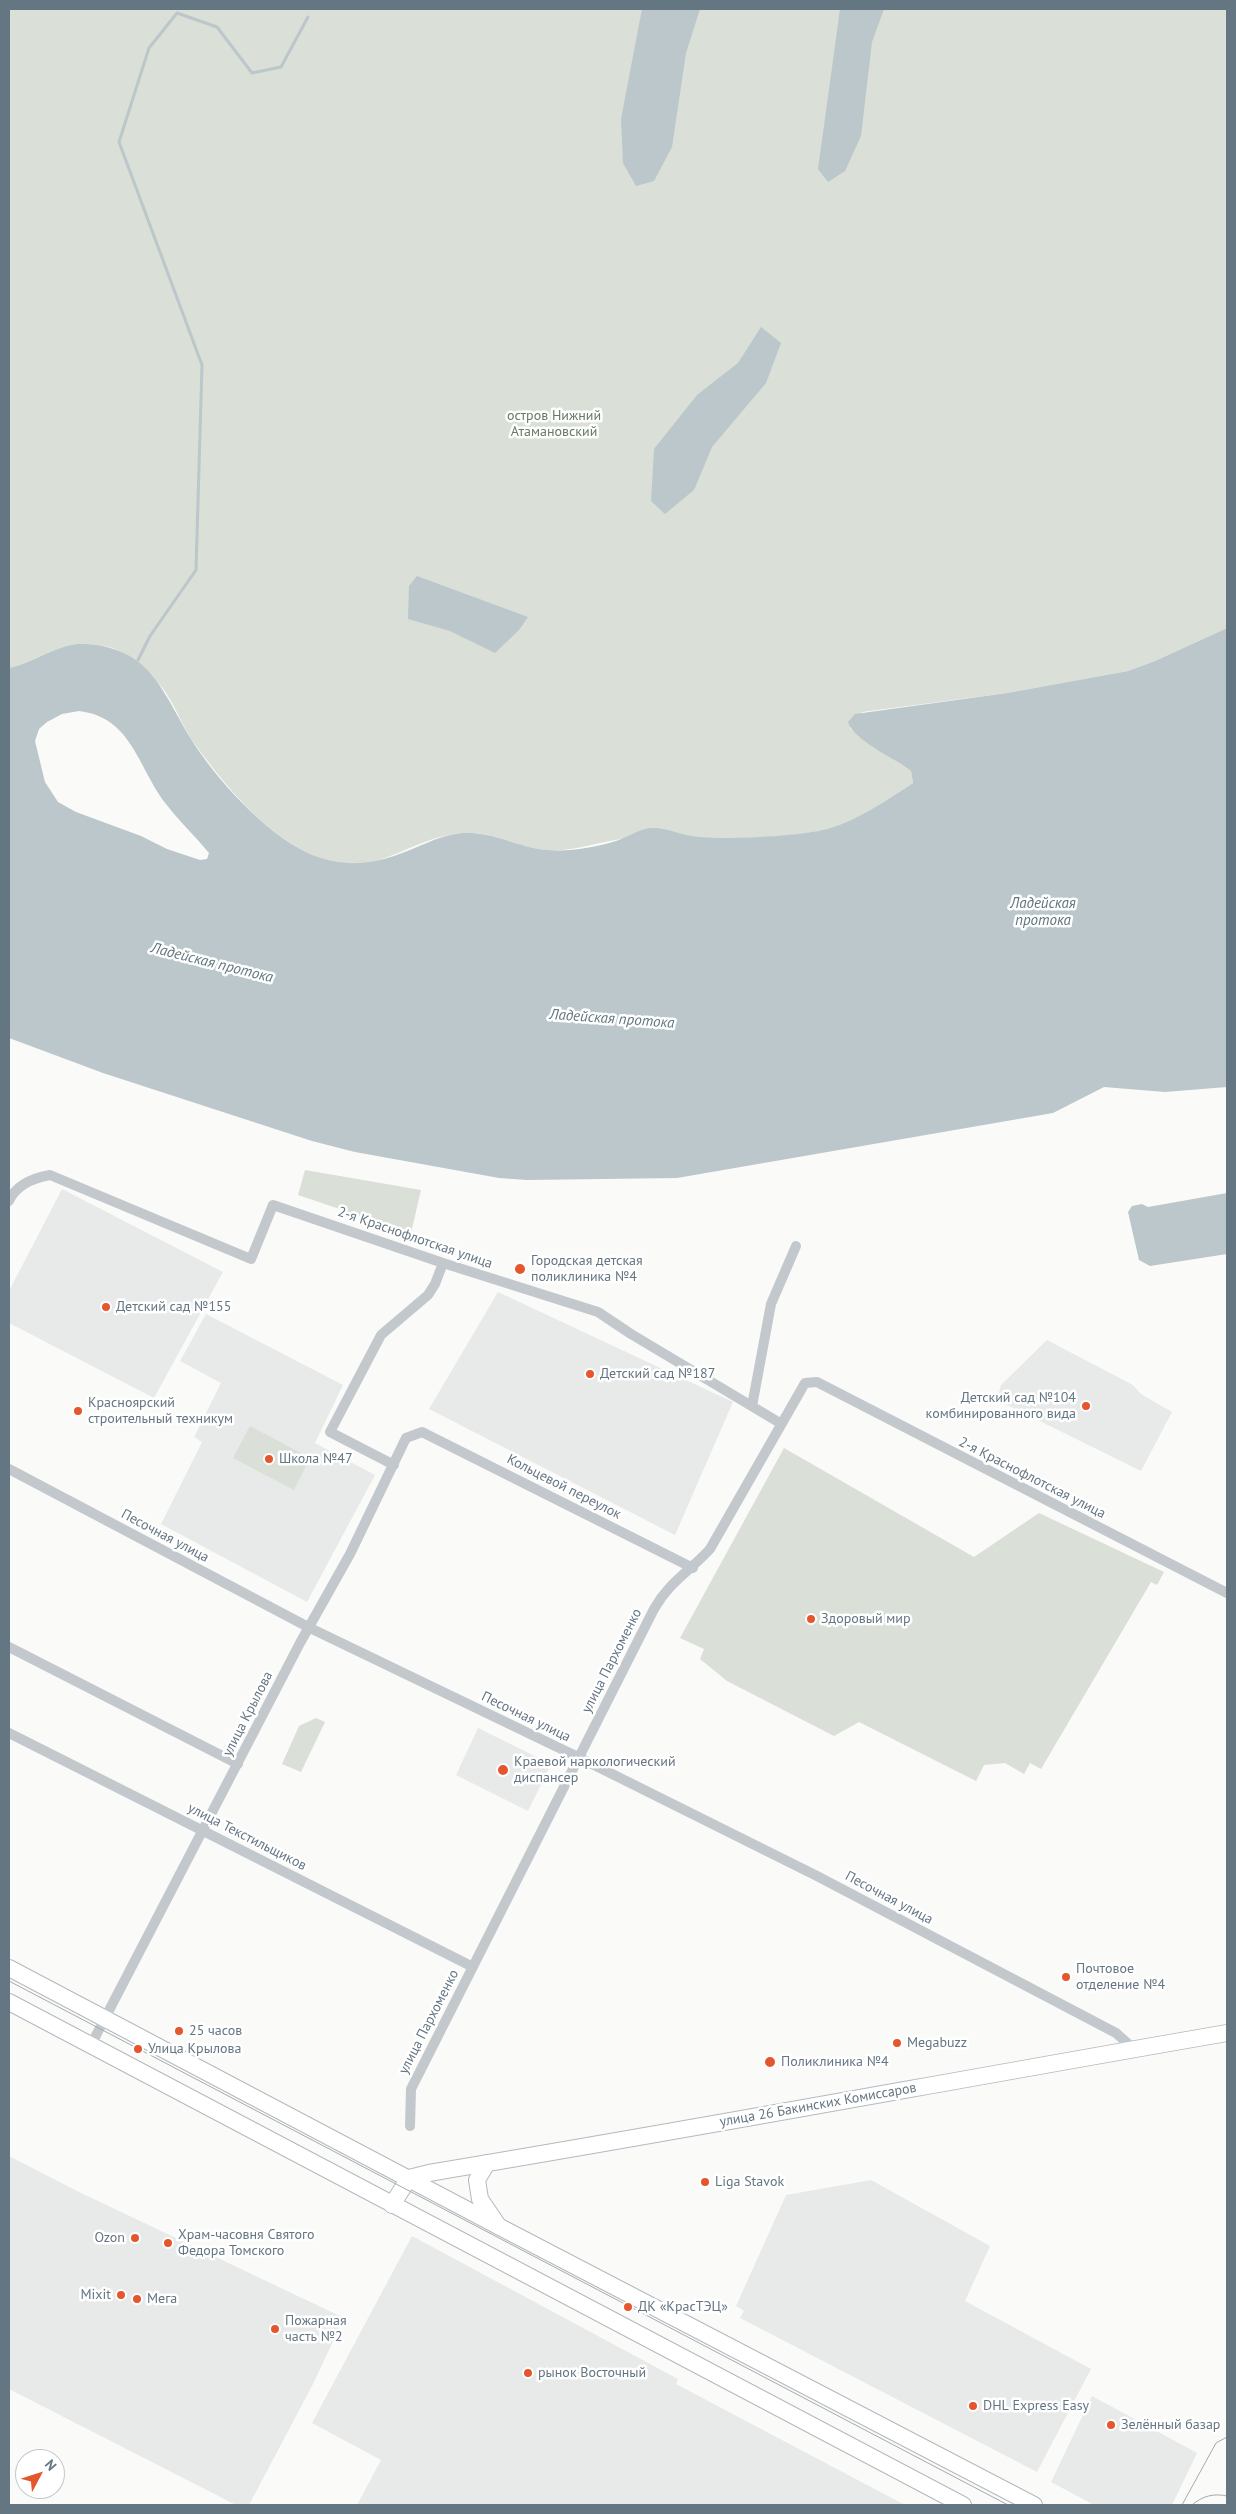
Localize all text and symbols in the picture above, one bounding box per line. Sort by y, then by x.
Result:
park label: остров Нижний Атамановский [507,408,601,441]
water label: Ладейская протока [1010,895,1076,930]
water label: Ладейская протока [149,939,275,987]
water label: Ладейская протока [549,1006,675,1032]
street label: 2-я Краснофлотская улица [335,1204,495,1272]
place label: Городская детская поликлиника №4 [531,1253,643,1285]
marker: Городская детская поликлиника №4 [513,1262,527,1276]
place label: Детский сад №155 [116,1299,231,1315]
marker: Детский сад №155 [100,1301,112,1313]
place label: Детский сад №187 [600,1366,715,1382]
marker: Детский сад №187 [584,1368,596,1380]
place label: Детский сад №104 комбинированного вида [926,1390,1076,1422]
place label: Красноярский строительный техникум [88,1395,233,1428]
marker: Детский сад №104 комбинированного вида [1080,1400,1092,1412]
marker: Красноярский строительный техникум [72,1405,84,1417]
street label: 2-я Краснофлотская улица [956,1434,1108,1522]
place label: Школа №47 [279,1451,353,1467]
street label: Кольцевой переулок [504,1451,624,1523]
marker: Школа №47 [263,1453,275,1465]
street label: Песочная улица [118,1506,212,1566]
street label: улица Пархоменко [578,1606,646,1716]
place label: Здоровый мир [821,1611,911,1627]
marker: Здоровый мир [805,1613,817,1625]
street label: улица Крылова [219,1669,277,1759]
street label: Песочная улица [479,1688,573,1746]
place label: Краевой наркологический диспансер [514,1754,676,1786]
marker: Краевой наркологический диспансер [496,1763,510,1777]
street label: улица Текстильщиков [185,1800,309,1874]
street label: Песочная улица [842,1868,936,1928]
place label: Почтовое отделение №4 [1076,1961,1165,1994]
street label: улица Пархоменко [395,1967,463,2077]
marker: Почтовое отделение №4 [1060,1971,1072,1983]
place label: 25 часов [189,2023,242,2039]
marker: 25 часов [173,2025,185,2037]
place label: Megabuzz [907,2035,967,2051]
marker: Megabuzz [891,2037,903,2049]
place label: Улица Крылова [148,2041,241,2057]
marker: Улица Крылова [132,2043,144,2055]
place label: Поликлиника №4 [781,2054,889,2070]
marker: Поликлиника №4 [763,2055,777,2069]
street label: улица 26 Бакинских Комиссаров [718,2079,918,2131]
place label: Liga Stavok [715,2174,784,2190]
marker: Liga Stavok [699,2176,711,2188]
place label: Храм-часовня Святого Федора Томского [178,2227,314,2260]
place label: Ozon [95,2230,125,2246]
marker: Ozon [129,2232,141,2244]
marker: Храм-часовня Святого Федора Томского [162,2237,174,2249]
place label: Mixit [80,2287,111,2303]
marker: Mixit [115,2289,127,2301]
place label: Мега [147,2291,177,2307]
marker: Мега [131,2293,143,2305]
place label: ДК «КрасТЭЦ» [638,2299,728,2315]
marker: ДК «КрасТЭЦ» [622,2301,634,2313]
place label: Пожарная часть №2 [285,2313,347,2346]
marker: Пожарная часть №2 [269,2323,281,2335]
place label: рынок Восточный [538,2365,646,2381]
marker: рынок Восточный [522,2367,534,2379]
place label: DHL Express Easy [983,2398,1089,2414]
marker: DHL Express Easy [967,2400,979,2412]
place label: Зелённый базар [1121,2417,1220,2433]
marker: Зелённый базар [1105,2419,1117,2431]
north arrow [15,2449,65,2499]
text: N [41,2456,61,2474]

